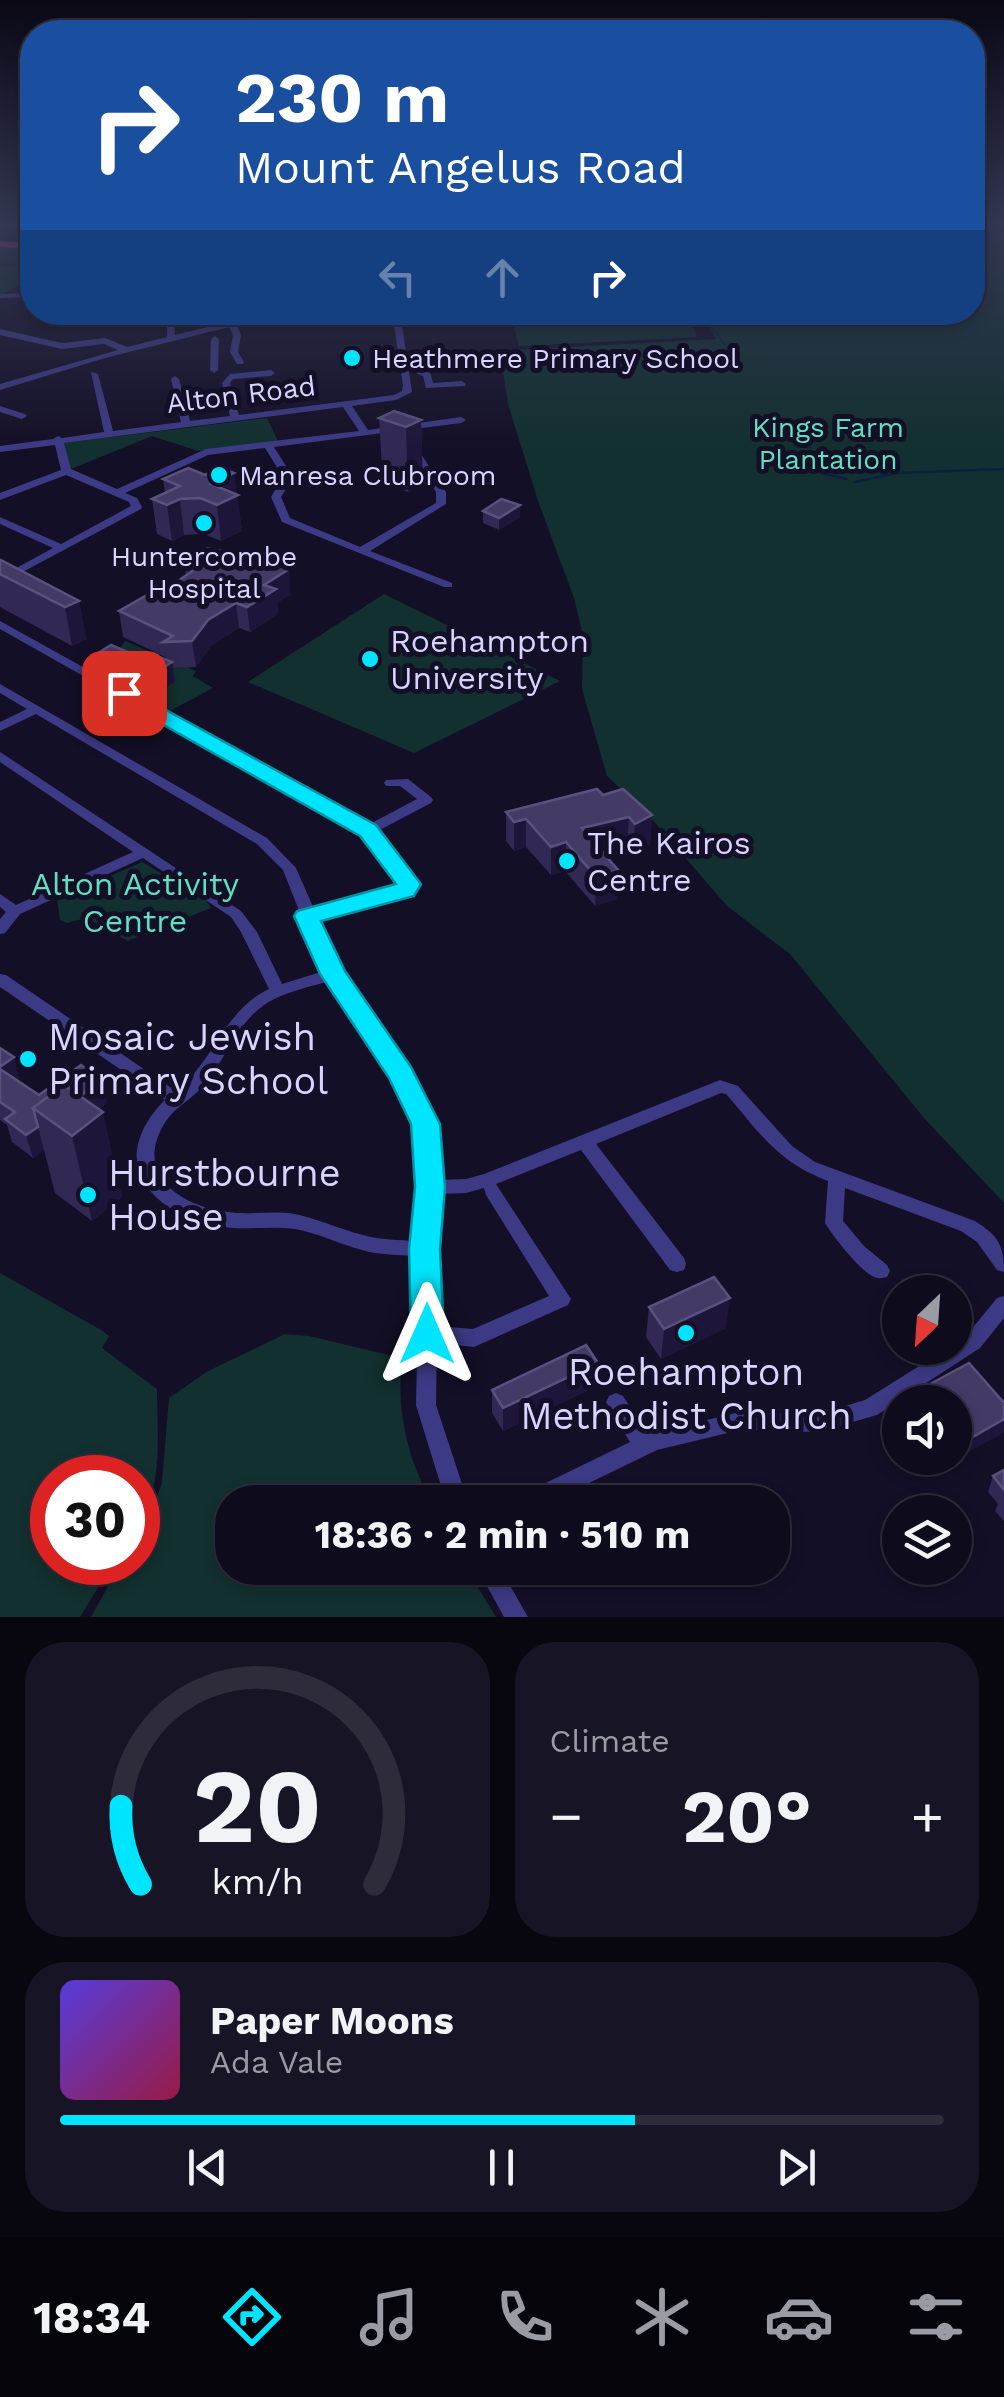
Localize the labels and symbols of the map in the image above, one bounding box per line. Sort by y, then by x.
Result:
place label: Heathmere Primary School [372,342,739,375]
marker: Heathmere Primary School [341,347,363,369]
street label: Alton Road [164,369,318,420]
park label: Kings Farm Plantation [752,411,904,476]
place label: Manresa Clubroom [239,459,496,492]
marker: Manresa Clubroom [208,464,230,486]
marker: Huntercombe Hospital [193,512,215,534]
place label: Huntercombe Hospital [111,540,297,605]
place label: Roehampton University [390,622,589,697]
marker: Roehampton University [359,648,381,670]
pin [82,651,167,736]
place label: The Kairos Centre [587,824,751,899]
marker: The Kairos Centre [556,850,578,872]
park label: Alton Activity Centre [31,865,240,940]
place label: Mosaic Jewish Primary School [48,1015,328,1103]
marker: Mosaic Jewish Primary School [17,1048,39,1070]
place label: Hurstbourne House [108,1151,341,1239]
marker: Hurstbourne House [77,1184,99,1206]
north arrow [882,1275,972,1365]
position arrow [375,1282,479,1386]
marker: Roehampton Methodist Church [675,1322,697,1344]
place label: Roehampton Methodist Church [520,1350,852,1438]
speed limit sign: 30 [30,1455,160,1585]

